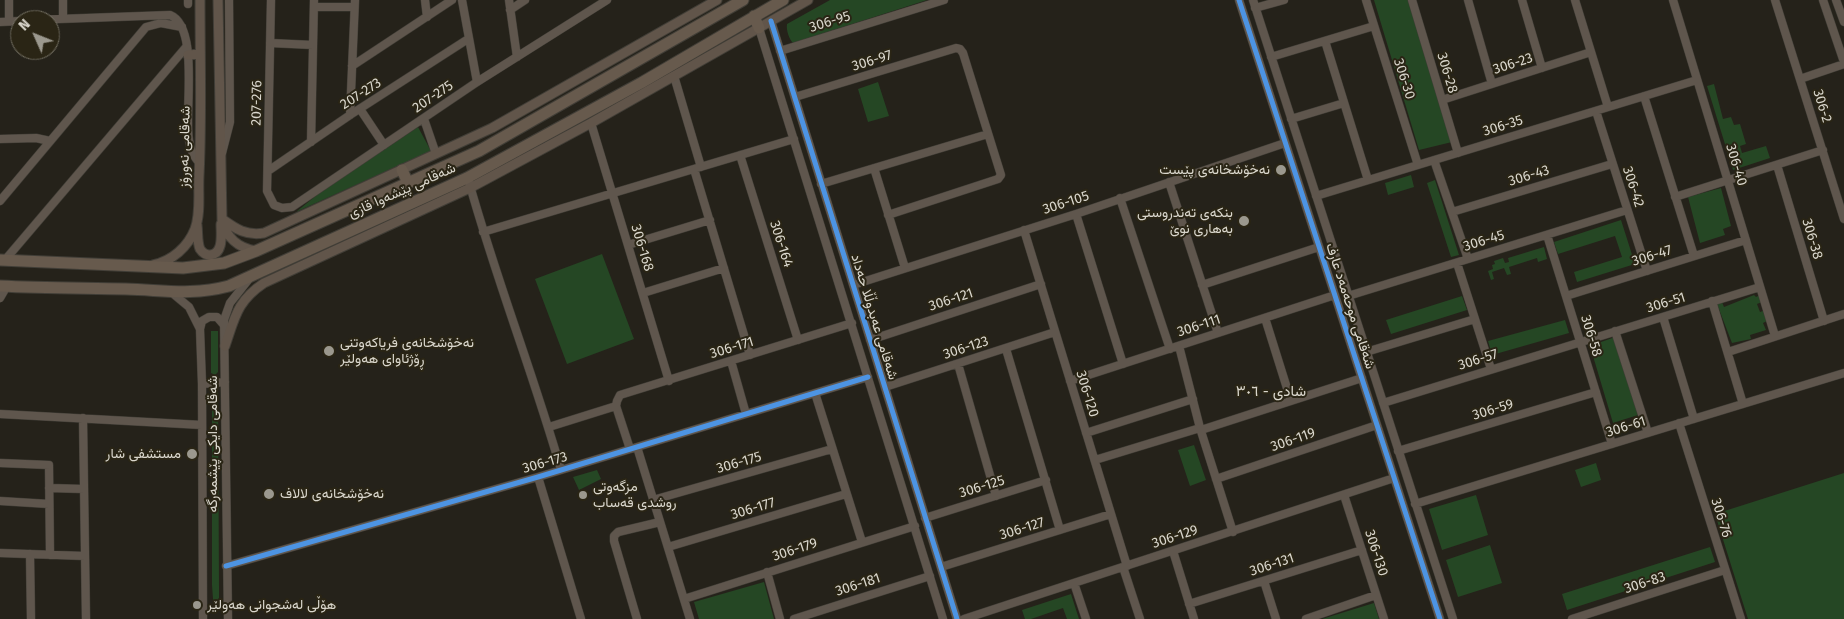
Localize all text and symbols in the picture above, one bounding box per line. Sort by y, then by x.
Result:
street label: 306-95 [807,8,853,36]
north arrow [10,10,60,60]
text: N [15,16,34,34]
street label: 306-97 [850,47,894,75]
street label: 306-23 [1491,50,1535,78]
street label: 306-28 [1433,51,1461,95]
street label: 306-30 [1390,56,1418,102]
street label: 207-273 [337,75,385,113]
street label: 207-275 [410,77,456,117]
street label: 207-276 [248,80,266,126]
street label: 306-2 [1809,87,1835,125]
street label: شەقامی نەورۆز [176,106,194,188]
street label: 306-35 [1481,112,1525,140]
street label: 306-40 [1722,142,1750,188]
street label: شەقامی پێشەوا قازی [346,160,458,222]
place label: نەخۆشخانەی پێست [1159,162,1270,178]
street label: 306-43 [1506,162,1552,190]
marker: نەخۆشخانەی پێست [1274,163,1288,177]
street label: 306-42 [1619,164,1647,210]
street label: 306-105 [1041,188,1091,218]
place label: بنکەی تەندروستی بەهاری نوێ [1137,205,1233,238]
marker: بنکەی تەندروستی بەهاری نوێ [1237,214,1251,228]
street label: 306-38 [1798,217,1826,261]
street label: 306-164 [766,219,796,269]
street label: 306-168 [627,223,657,273]
street label: 306-45 [1461,227,1507,255]
street label: شەقامی موحەمەد عارف [1322,241,1378,371]
street label: 306-47 [1630,242,1674,270]
street label: شەقامی عەبدوڵڵا حەداد [847,252,901,382]
street label: 306-121 [927,285,975,315]
street label: 306-51 [1644,289,1688,317]
street label: 306-111 [1175,311,1223,341]
street label: 306-58 [1577,313,1605,359]
street label: 306-171 [708,333,756,363]
street label: 306-123 [941,333,991,363]
place label: نەخۆشخانەی فریاکەوتنی ڕۆژئاوای هەولێر [340,335,474,368]
marker: نەخۆشخانەی فریاکەوتنی ڕۆژئاوای هەولێر [322,344,336,358]
street label: 306-57 [1456,346,1500,374]
street label: 306-120 [1072,369,1102,419]
street label: شەقامی دایکی پێشمەرگە [205,375,221,513]
district label: شادی - ٣٠٦ [1236,383,1306,401]
street label: 306-59 [1471,396,1515,424]
street label: 306-61 [1604,413,1648,441]
street label: 306-119 [1268,425,1318,455]
place label: مستشفى شار [106,446,181,462]
marker: مستشفى شار [185,447,199,461]
street label: 306-173 [521,449,569,477]
street label: 306-175 [715,449,763,477]
street label: 306-125 [957,472,1007,502]
place label: مزگەوتی روشدی قەساب [593,479,676,512]
place label: نەخۆشخانەی لالاف [280,486,384,502]
marker: نەخۆشخانەی لالاف [262,487,276,501]
marker: مزگەوتی روشدی قەساب [577,489,589,501]
street label: 306-177 [729,494,777,524]
street label: 306-76 [1707,496,1735,540]
street label: 306-127 [998,514,1046,544]
street label: 306-129 [1150,522,1200,552]
street label: 306-130 [1361,528,1391,578]
street label: 306-179 [770,535,820,565]
street label: 306-131 [1248,550,1296,580]
street label: 306-83 [1622,568,1668,598]
street label: 306-181 [833,570,883,600]
place label: هۆڵی لەشجوانی هەولێر [207,597,336,613]
marker: هۆڵی لەشجوانی هەولێر [191,599,203,611]

